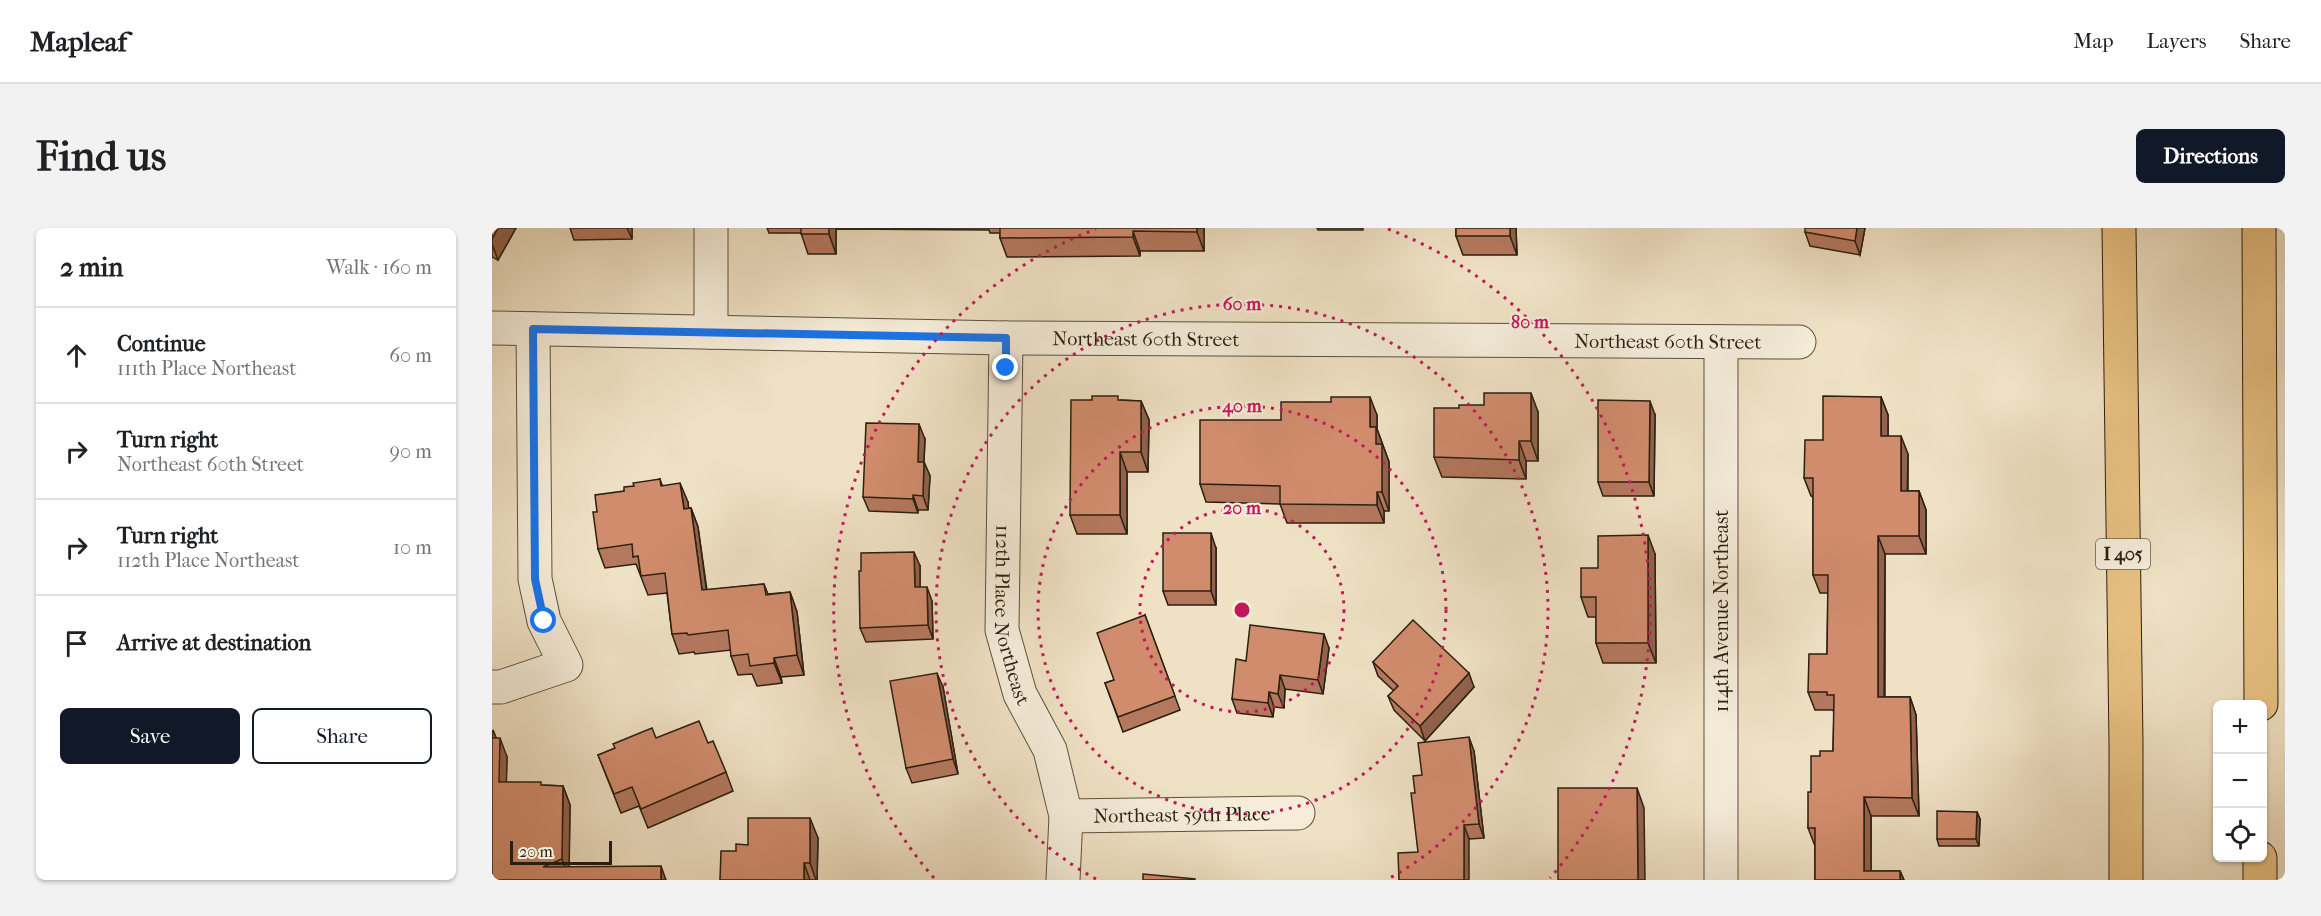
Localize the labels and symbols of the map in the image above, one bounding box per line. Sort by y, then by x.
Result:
text: 60 m [1223,294,1262,315]
text: 80 m [1511,312,1550,333]
street label: Northeast 60th Street [1052,327,1240,351]
street label: Northeast 60th Street [1574,330,1762,354]
route end [992,354,1018,380]
text: 40 m [1221,396,1263,417]
text: 20 m [1223,498,1262,519]
street label: 114th Avenue Northeast [1710,510,1733,712]
street label: 112th Place Northeast [990,525,1035,709]
road number: I 405 [2096,539,2150,569]
centre of rings [1232,600,1252,620]
route start [530,607,556,633]
street label: Northeast 59th Place [1093,802,1271,828]
scale bar [510,838,612,866]

